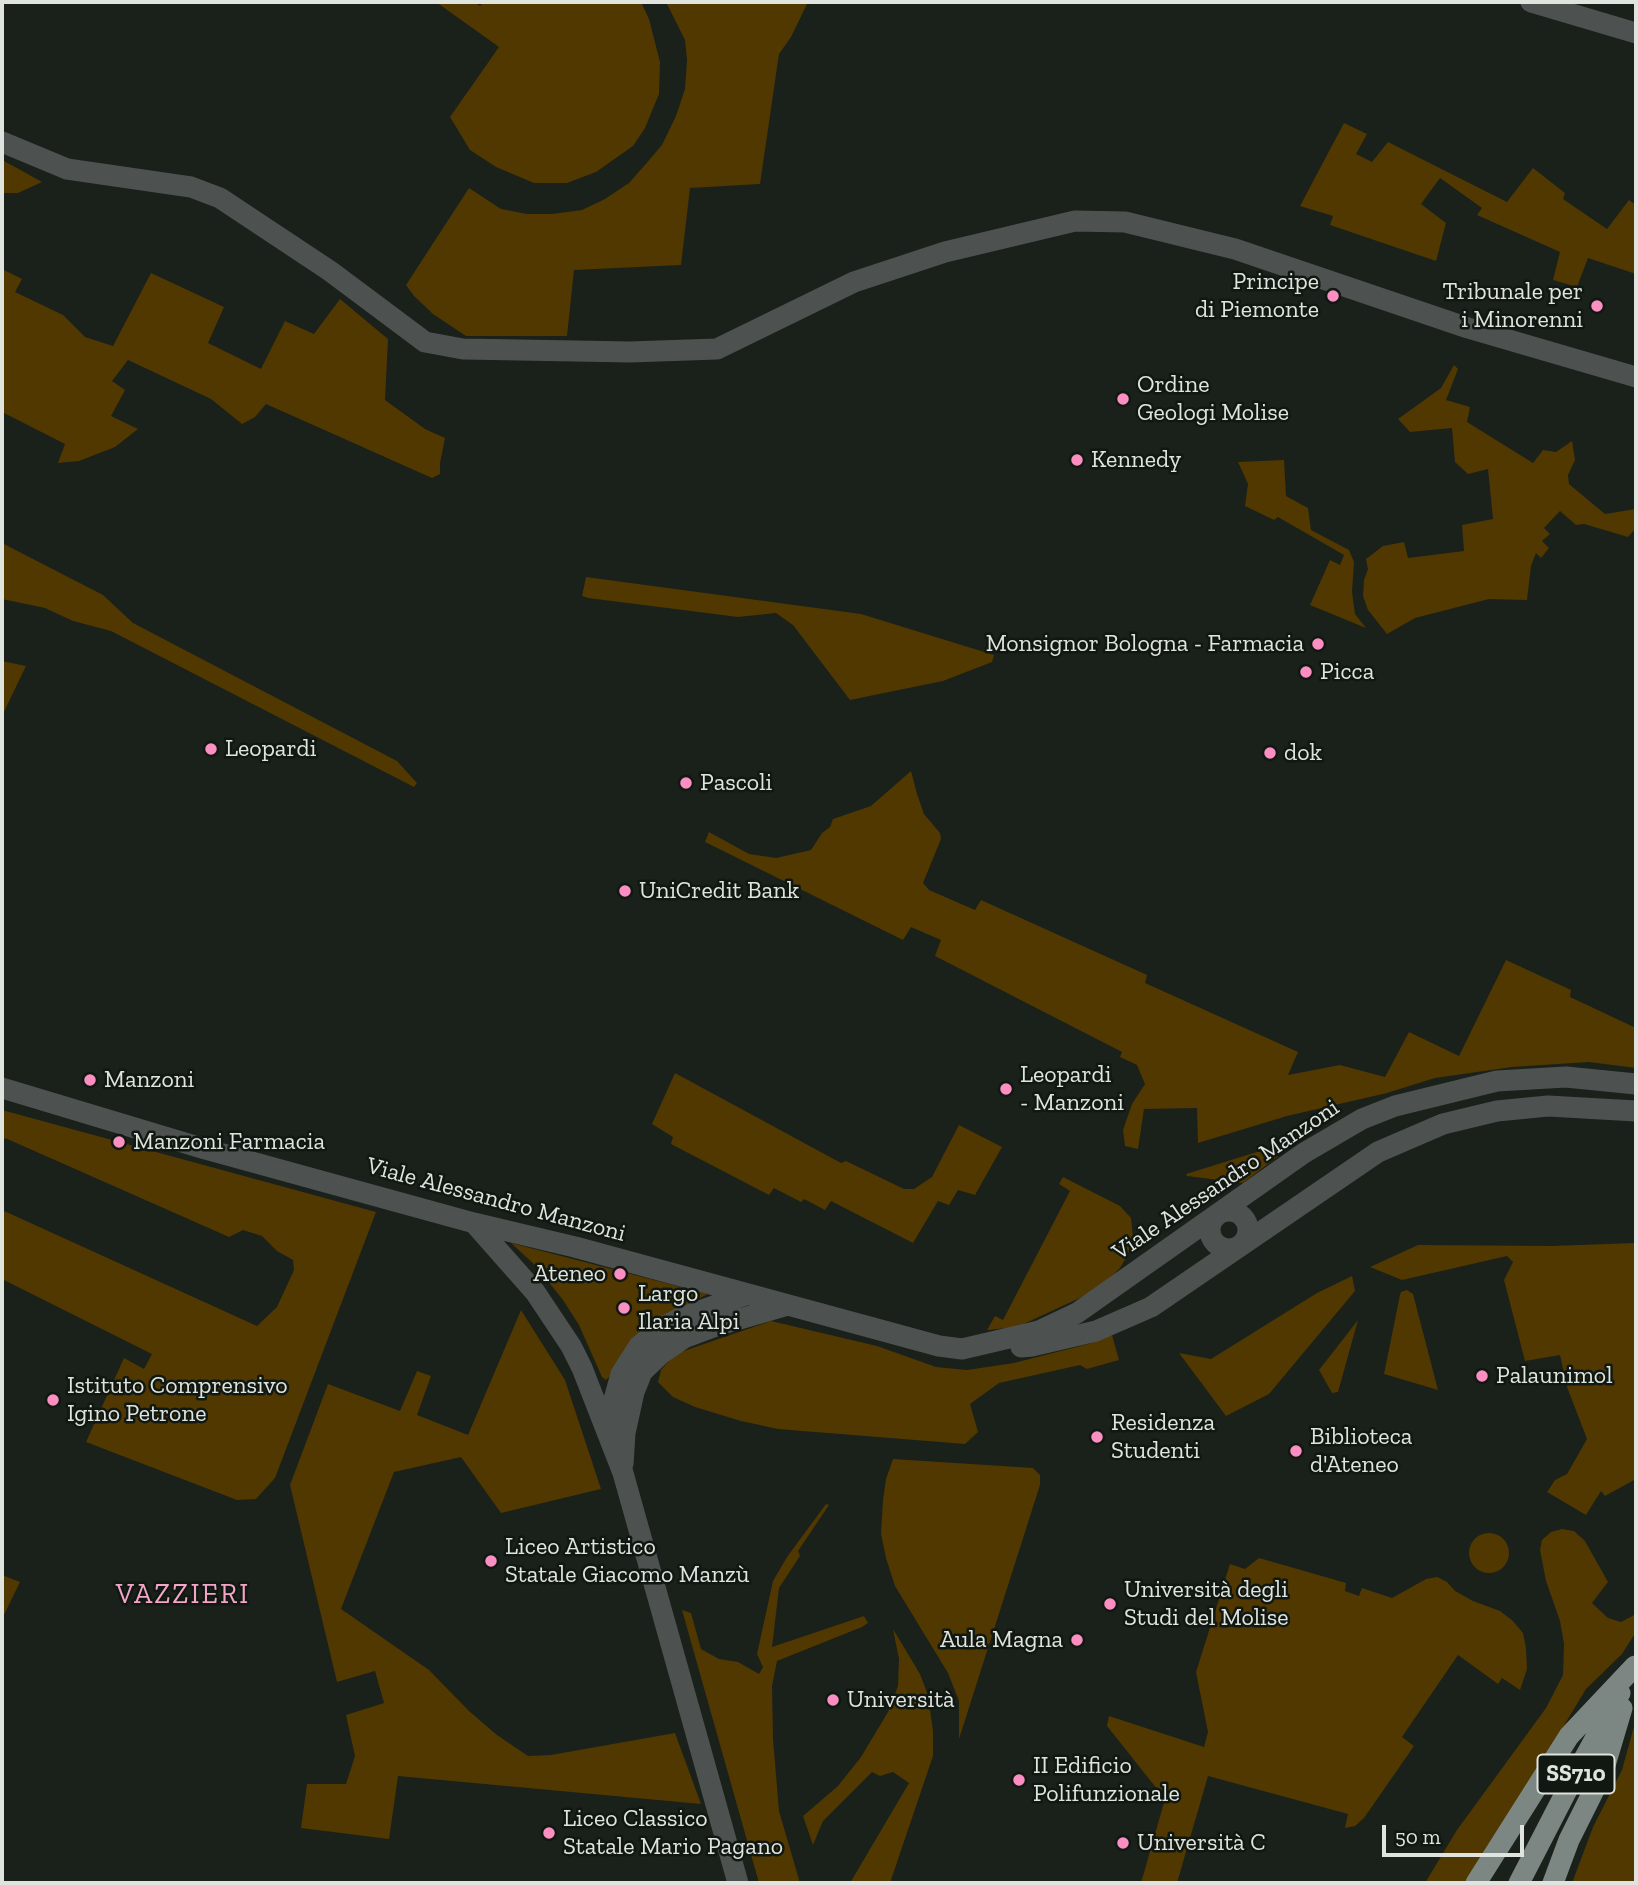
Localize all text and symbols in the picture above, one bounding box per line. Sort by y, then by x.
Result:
place label: Principe di Piemonte [1195,268,1319,324]
place label: Tribunale per i Minorenni [1442,278,1583,334]
marker: Principe di Piemonte [1325,288,1341,304]
marker: Tribunale per i Minorenni [1589,298,1605,314]
place label: Ordine Geologi Molise [1137,371,1289,427]
marker: Ordine Geologi Molise [1115,391,1131,407]
place label: Kennedy [1091,446,1181,474]
marker: Kennedy [1069,452,1085,468]
place label: Monsignor Bologna - Farmacia [986,630,1304,658]
marker: Monsignor Bologna - Farmacia [1310,636,1326,652]
place label: Picca [1320,658,1374,686]
marker: Picca [1298,664,1314,680]
place label: Leopardi [225,735,316,763]
place label: dok [1284,739,1322,767]
marker: Leopardi [203,741,219,757]
marker: dok [1262,745,1278,761]
place label: Pascoli [700,769,772,797]
marker: Pascoli [678,775,694,791]
place label: UniCredit Bank [639,877,799,905]
marker: UniCredit Bank [617,883,633,899]
place label: Leopardi - Manzoni [1020,1061,1124,1117]
place label: Manzoni [104,1066,194,1094]
marker: Manzoni [82,1072,98,1088]
marker: Leopardi - Manzoni [998,1081,1014,1097]
street label: Viale Alessandro Manzoni [1107,1093,1345,1267]
place label: Manzoni Farmacia [133,1128,325,1156]
marker: Manzoni Farmacia [111,1134,127,1150]
street label: Viale Alessandro Manzoni [363,1152,629,1248]
place label: Ateneo [533,1260,606,1288]
marker: Ateneo [612,1266,628,1282]
place label: Largo Ilaria Alpi [638,1280,739,1336]
marker: Largo Ilaria Alpi [616,1300,632,1316]
place label: Palaunimol [1496,1362,1613,1390]
marker: Palaunimol [1474,1368,1490,1384]
place label: Istituto Comprensivo Igino Petrone [67,1372,288,1428]
marker: Istituto Comprensivo Igino Petrone [45,1392,61,1408]
place label: Residenza Studenti [1111,1409,1215,1465]
place label: Biblioteca d'Ateneo [1310,1423,1412,1479]
marker: Residenza Studenti [1089,1429,1105,1445]
marker: Biblioteca d'Ateneo [1288,1443,1304,1459]
place label: Liceo Artistico Statale Giacomo Manzù [505,1533,750,1589]
marker: Liceo Artistico Statale Giacomo Manzù [483,1553,499,1569]
place label: Università degli Studi del Molise [1124,1576,1289,1632]
district label: VAZZIERI [117,1578,249,1612]
marker: Università degli Studi del Molise [1102,1596,1118,1612]
place label: Aula Magna [940,1626,1063,1654]
marker: Aula Magna [1069,1632,1085,1648]
place label: Università [847,1686,955,1714]
marker: Università [825,1692,841,1708]
place label: II Edificio Polifunzionale [1033,1752,1180,1808]
road number: SS710 [1538,1754,1614,1794]
marker: II Edificio Polifunzionale [1011,1772,1027,1788]
place label: Liceo Classico Statale Mario Pagano [563,1805,783,1861]
scale bar [1386,1812,1528,1856]
text: 50 m [1395,1824,1441,1849]
marker: Liceo Classico Statale Mario Pagano [541,1825,557,1841]
place label: Università C [1137,1829,1266,1857]
marker: Università C [1115,1835,1131,1851]

